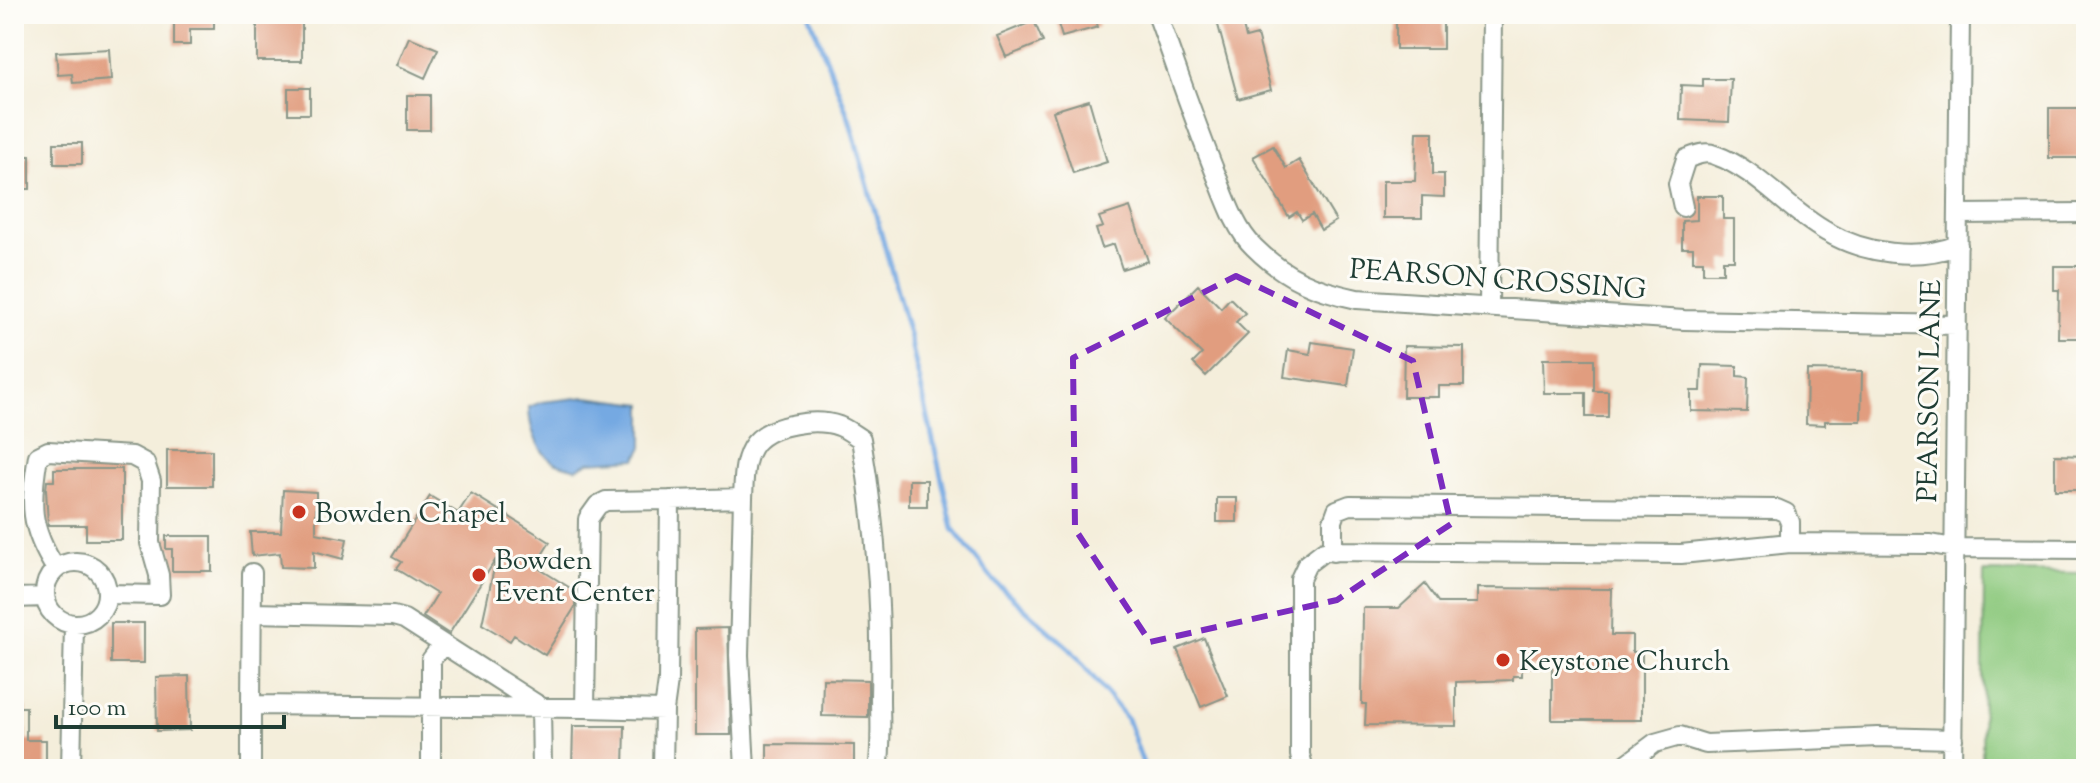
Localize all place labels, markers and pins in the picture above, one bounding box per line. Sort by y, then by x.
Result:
place label: Bowden Chapel [315,495,506,535]
marker: Bowden Chapel [290,503,308,521]
place label: Bowden Event Center [495,542,655,614]
marker: Bowden Event Center [470,566,488,584]
place label: Keystone Church [1519,643,1730,683]
marker: Keystone Church [1494,651,1512,669]

